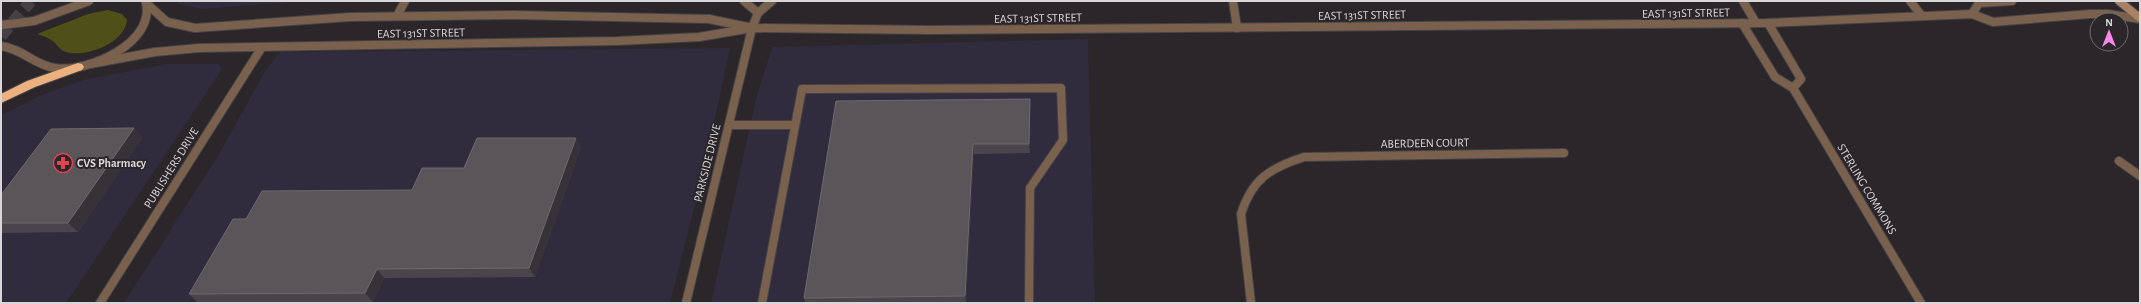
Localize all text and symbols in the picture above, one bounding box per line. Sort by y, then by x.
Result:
street label: EAST 131ST STREET [1642,6,1730,20]
street label: EAST 131ST STREET [1318,8,1406,22]
street label: EAST 131ST STREET [994,11,1082,25]
north arrow [2089,12,2129,52]
text: N [2105,17,2113,28]
street label: EAST 131ST STREET [377,26,465,40]
street label: PARKSIDE DRIVE [691,122,723,203]
street label: PUBLISHERS DRIVE [141,125,201,210]
street label: ABERDEEN COURT [1381,136,1470,150]
street label: STERLING COMMONS [1835,142,1899,237]
pharmacy icon: CVS Pharmacy [52,152,74,174]
place label: CVS Pharmacy [77,157,147,170]

